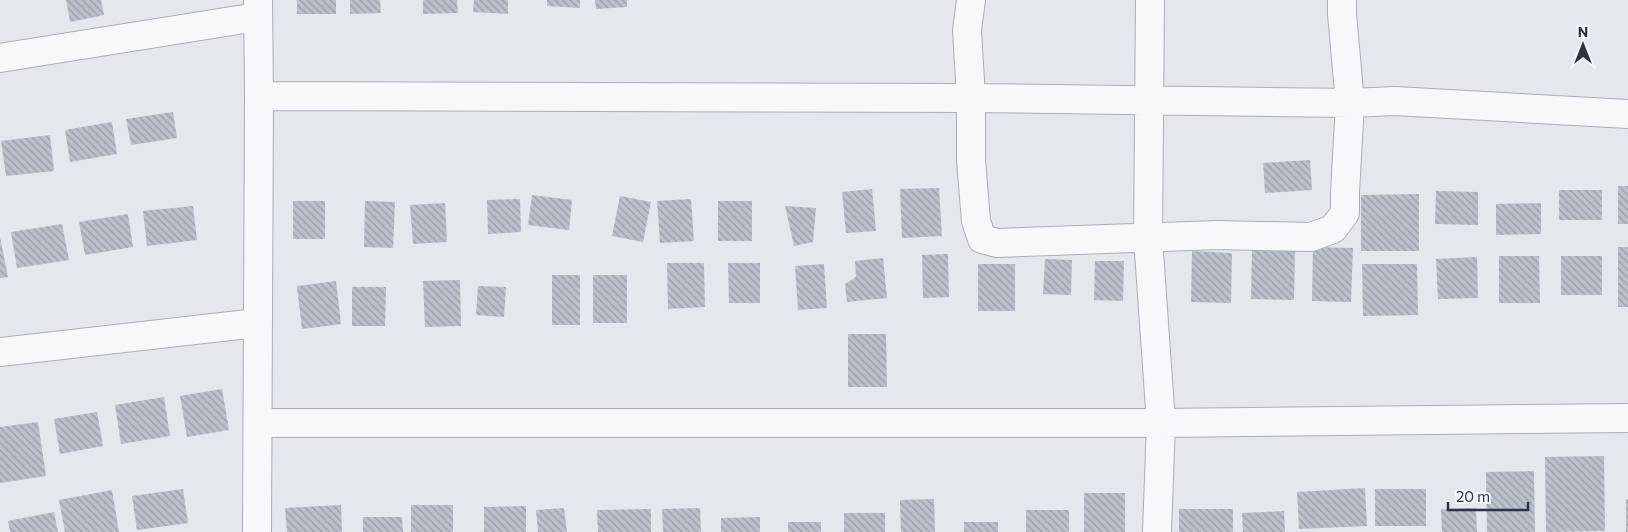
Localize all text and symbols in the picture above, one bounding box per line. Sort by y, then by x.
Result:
north arrow [1558,20,1608,70]
text: N [1578,23,1588,40]
scale bar [1448,480,1528,512]
text: 20 m [1456,487,1490,505]

